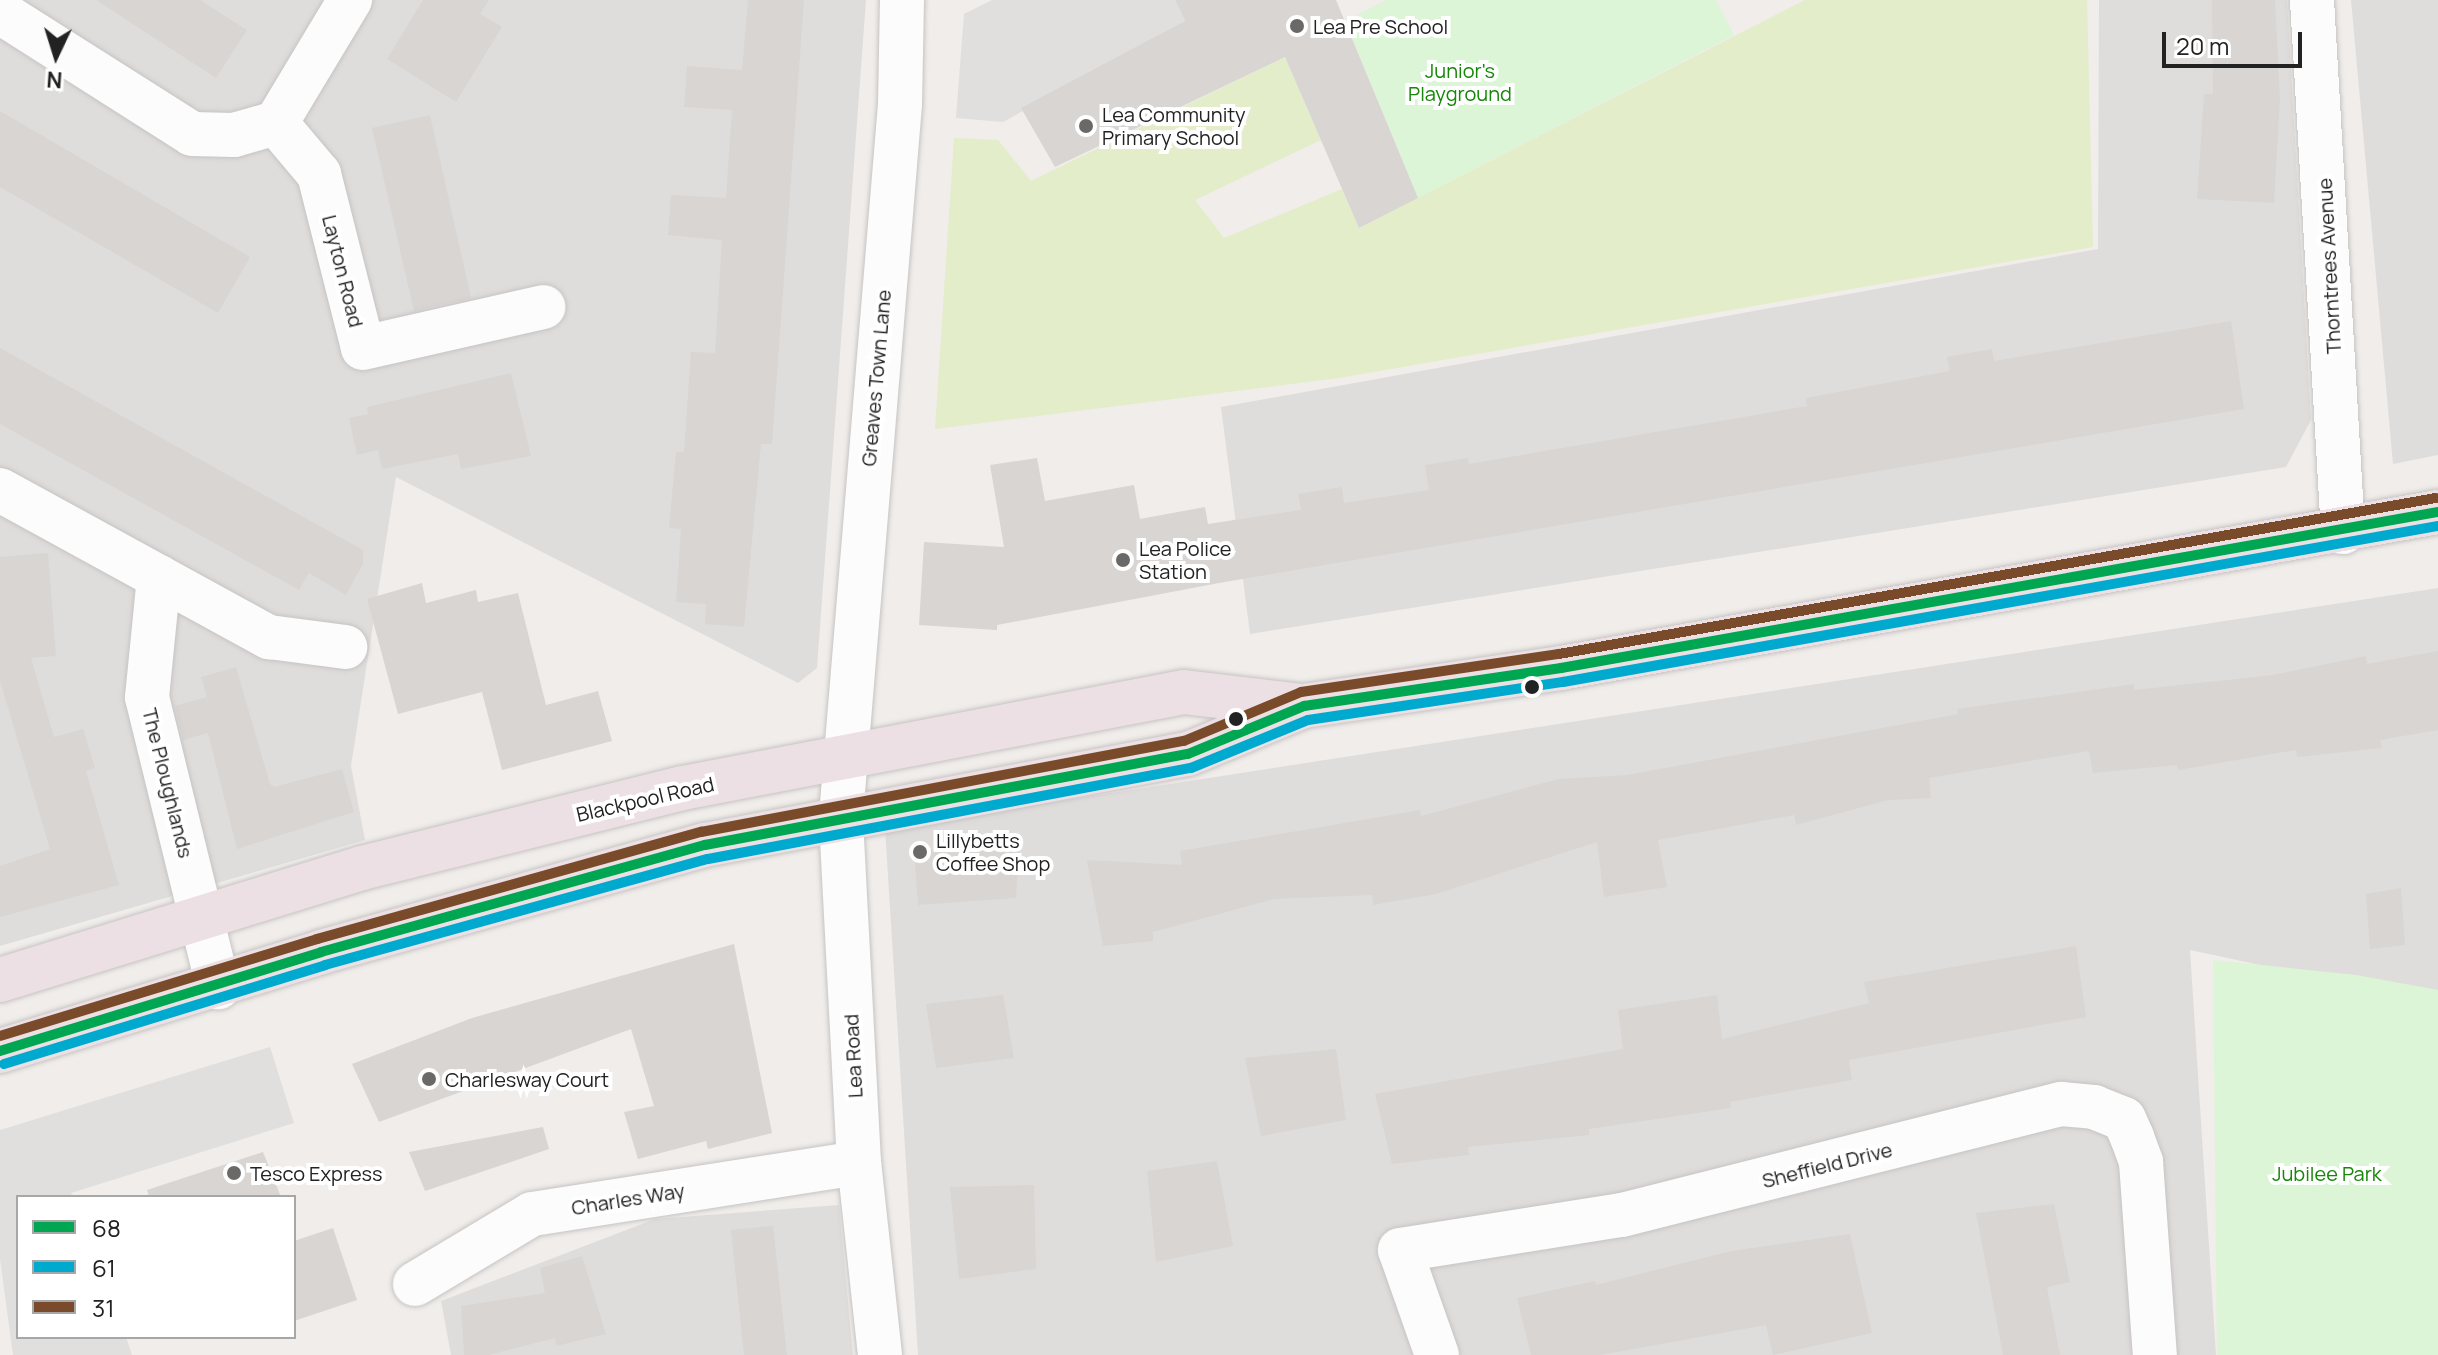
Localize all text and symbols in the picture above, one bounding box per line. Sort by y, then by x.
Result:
place label: Lea Pre School [1313,14,1448,38]
north arrow [16,16,96,96]
scale bar [2166,16,2306,66]
marker: Lea Pre School [1288,17,1306,35]
text: 20 m [2176,29,2229,62]
park label: Junior's Playground [1408,59,1512,106]
text: N [45,64,63,95]
place label: Lea Community Primary School [1102,102,1246,149]
marker: Lea Community Primary School [1077,117,1095,135]
street label: Thorntrees Avenue [2312,177,2346,355]
street label: Layton Road [317,212,369,330]
street label: Greaves Town Lane [856,289,896,467]
place label: Lea Police Station [1139,536,1231,583]
marker: Lea Police Station [1114,551,1132,569]
unlabelled marker [1524,679,1540,695]
street label: The Ploughlands [138,706,198,860]
unlabelled marker [1228,711,1244,727]
street label: Blackpool Road [574,771,716,827]
place label: Lillybetts Coffee Shop [936,828,1050,875]
marker: Lillybetts Coffee Shop [911,843,929,861]
street label: Lea Road [839,1013,867,1099]
place label: Charlesway Court [445,1067,609,1091]
marker: Charlesway Court [420,1070,438,1088]
street label: Sheffield Drive [1760,1137,1894,1193]
place label: Tesco Express [250,1161,383,1185]
park label: Jubilee Park [2272,1161,2382,1185]
marker: Tesco Express [225,1164,243,1182]
street label: Charles Way [570,1178,686,1220]
legend [16,1195,296,1339]
text: 68 [92,1211,121,1244]
text: 61 [92,1251,116,1284]
text: 31 [92,1291,115,1324]

